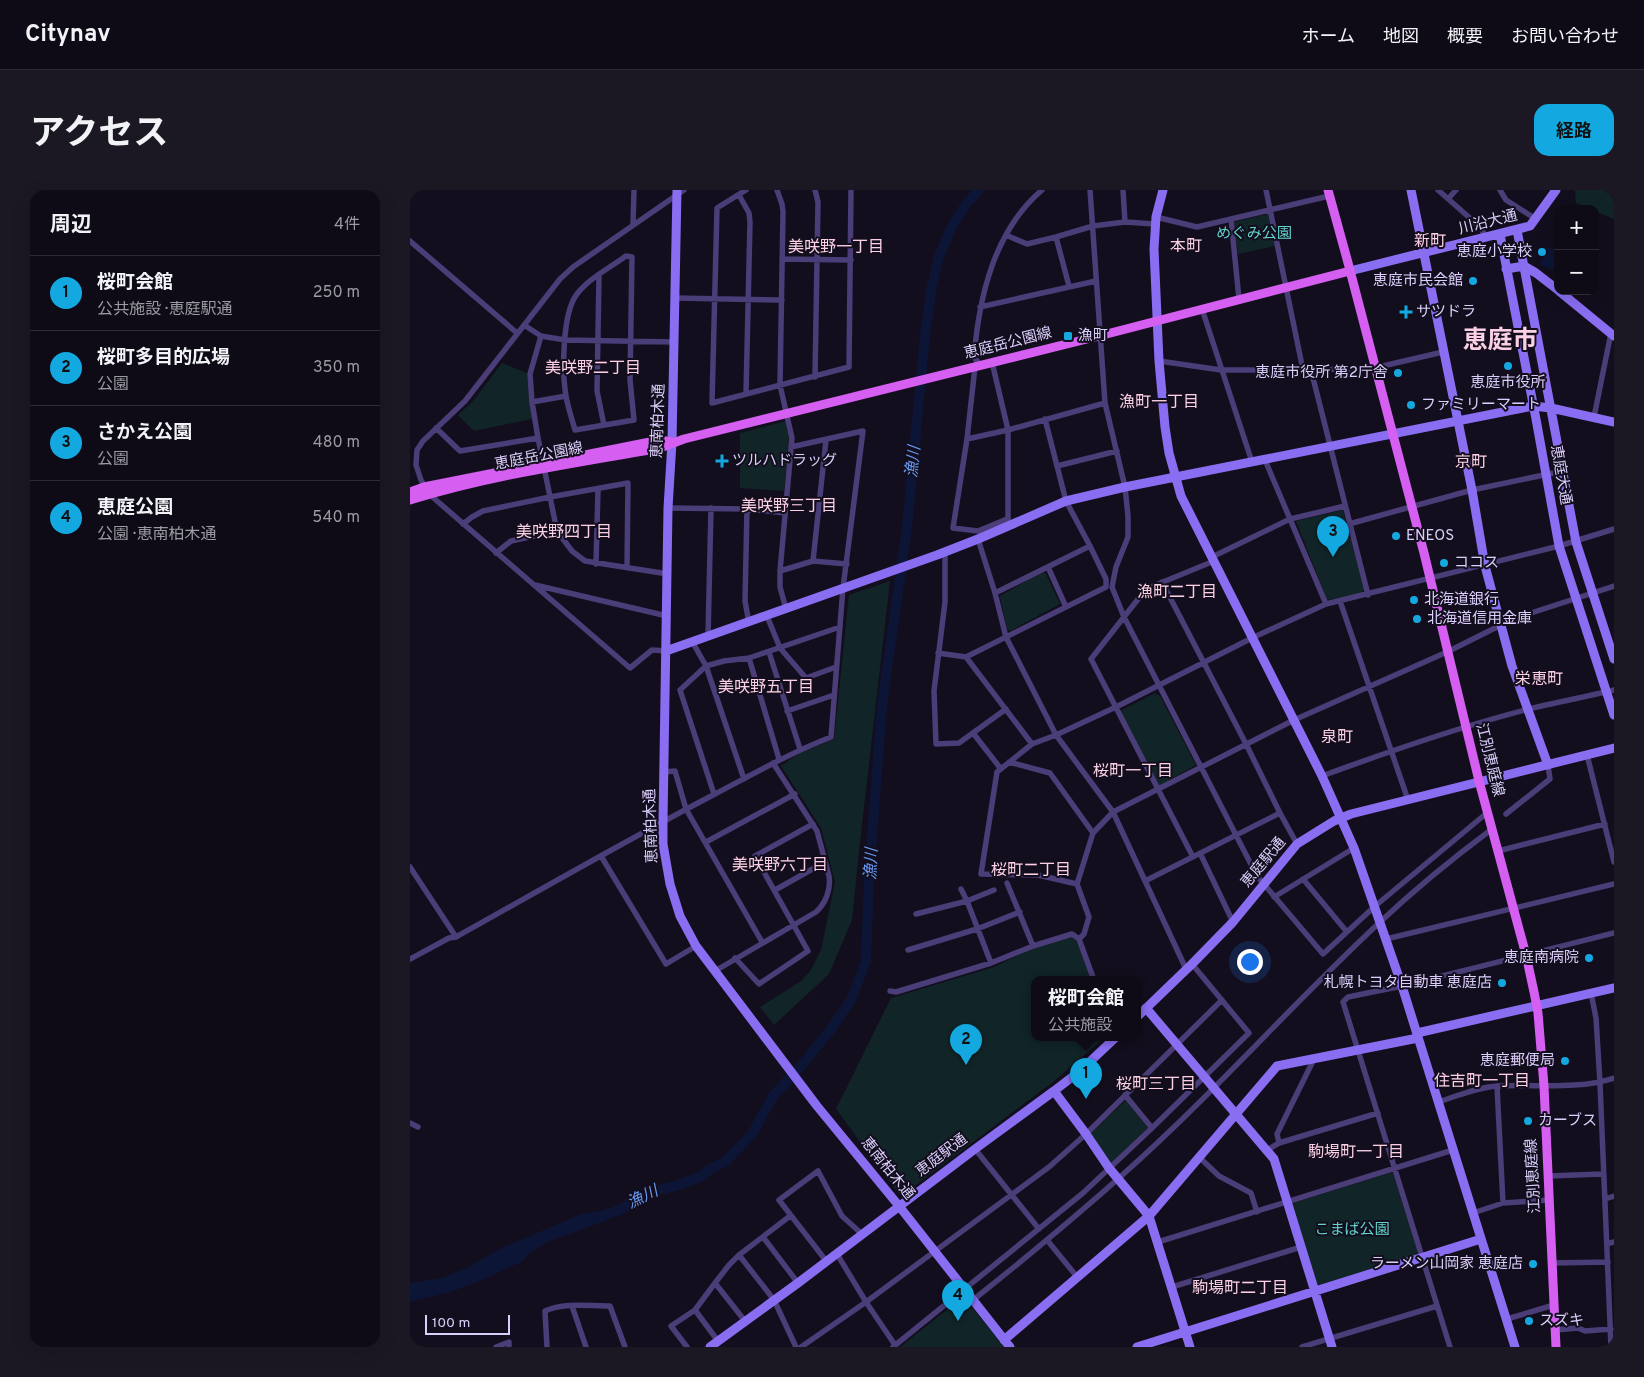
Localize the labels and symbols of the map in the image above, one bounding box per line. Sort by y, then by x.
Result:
street label: 川沿大通 [1457,207,1519,239]
park label: めぐみ公園 [1216,225,1292,244]
district label: 新町 [1414,232,1446,252]
district label: 本町 [1170,237,1202,257]
district label: 美咲野一丁目 [788,238,884,258]
place label: 恵庭小学校 [1457,243,1532,262]
marker: 恵庭小学校 [1536,246,1548,258]
place label: 恵庭市民会館 [1373,272,1463,291]
marker: 恵庭市民会館 [1467,275,1479,287]
place label: サツドラ [1416,303,1476,322]
marker: サツドラ [1400,306,1412,318]
street label: 恵庭岳公園線 [962,324,1054,364]
district label: 恵庭市 [1462,326,1538,358]
place label: 漁町 [1078,327,1108,346]
marker: 漁町 [1062,330,1074,342]
district label: 美咲野二丁目 [545,359,641,379]
marker: 恵庭市役所 [1502,360,1514,372]
place label: 恵庭市役所 第2庁舎 [1255,364,1388,383]
marker: 恵庭市役所 第2庁舎 [1392,367,1404,379]
place label: 恵庭市役所 [1470,374,1546,393]
street label: 恵南柏木通 [648,383,670,459]
district label: 漁町一丁目 [1119,393,1199,413]
place label: ファミリーマート [1421,396,1541,415]
marker: ファミリーマート [1405,399,1417,411]
street label: 恵庭岳公園線 [493,439,585,475]
water label: 漁川 [902,443,926,479]
street label: 恵庭大通 [1545,444,1575,506]
place label: ツルハドラッグ [732,452,837,471]
district label: 京町 [1455,453,1487,473]
marker: ツルハドラッグ [716,455,728,467]
district label: 美咲野三丁目 [741,497,837,517]
pin: 3 [1317,516,1349,557]
district label: 美咲野四丁目 [516,523,612,543]
place label: ENEOS [1406,527,1454,546]
marker: ENEOS [1390,530,1402,542]
place label: ココス [1454,554,1499,573]
marker: ココス [1438,557,1450,569]
district label: 漁町二丁目 [1137,583,1217,603]
place label: 北海道銀行 [1424,590,1499,610]
marker: 北海道銀行 [1408,594,1420,606]
place label: 北海道信用金庫 [1427,609,1532,629]
marker: 北海道信用金庫 [1411,613,1423,625]
district label: 栄恵町 [1515,670,1563,690]
district label: 美咲野五丁目 [718,678,814,698]
street label: 江別恵庭線 [1471,721,1507,799]
district label: 泉町 [1321,728,1353,748]
district label: 桜町一丁目 [1093,762,1173,782]
street label: 恵南柏木通 [641,788,663,864]
street label: 恵庭駅通 [1237,834,1291,892]
water label: 漁川 [861,846,883,881]
district label: 美咲野六丁目 [732,856,828,876]
district label: 桜町二丁目 [991,861,1071,881]
your location [1237,949,1263,975]
place label: 恵庭南病院 [1504,949,1579,968]
marker: 恵庭南病院 [1583,952,1595,964]
place label: 札幌トヨタ自動車 恵庭店 [1323,974,1492,993]
marker: 札幌トヨタ自動車 恵庭店 [1496,977,1508,989]
pin: 2 [950,1024,982,1065]
place label: 恵庭郵便局 [1480,1052,1555,1071]
marker: 恵庭郵便局 [1559,1055,1571,1067]
pin: 1 [1070,1058,1102,1099]
district label: 住吉町一丁目 [1434,1072,1530,1092]
district label: 桜町三丁目 [1116,1075,1196,1095]
place label: カーブス [1538,1112,1597,1131]
marker: カーブス [1522,1115,1534,1127]
street label: 恵庭駅通 [912,1130,972,1182]
street label: 恵南柏木通 [856,1134,918,1204]
street label: 江別恵庭線 [1523,1138,1545,1214]
district label: 駒場町一丁目 [1308,1143,1404,1163]
water label: 漁川 [624,1181,664,1214]
park label: こまば公園 [1314,1221,1390,1240]
place label: ラーメン山岡家 恵庭店 [1370,1255,1523,1274]
marker: ラーメン山岡家 恵庭店 [1527,1258,1539,1270]
district label: 駒場町二丁目 [1192,1279,1288,1299]
pin: 4 [942,1280,974,1321]
scale bar [425,1312,510,1335]
place label: スズキ [1539,1312,1584,1331]
marker: スズキ [1523,1315,1535,1327]

